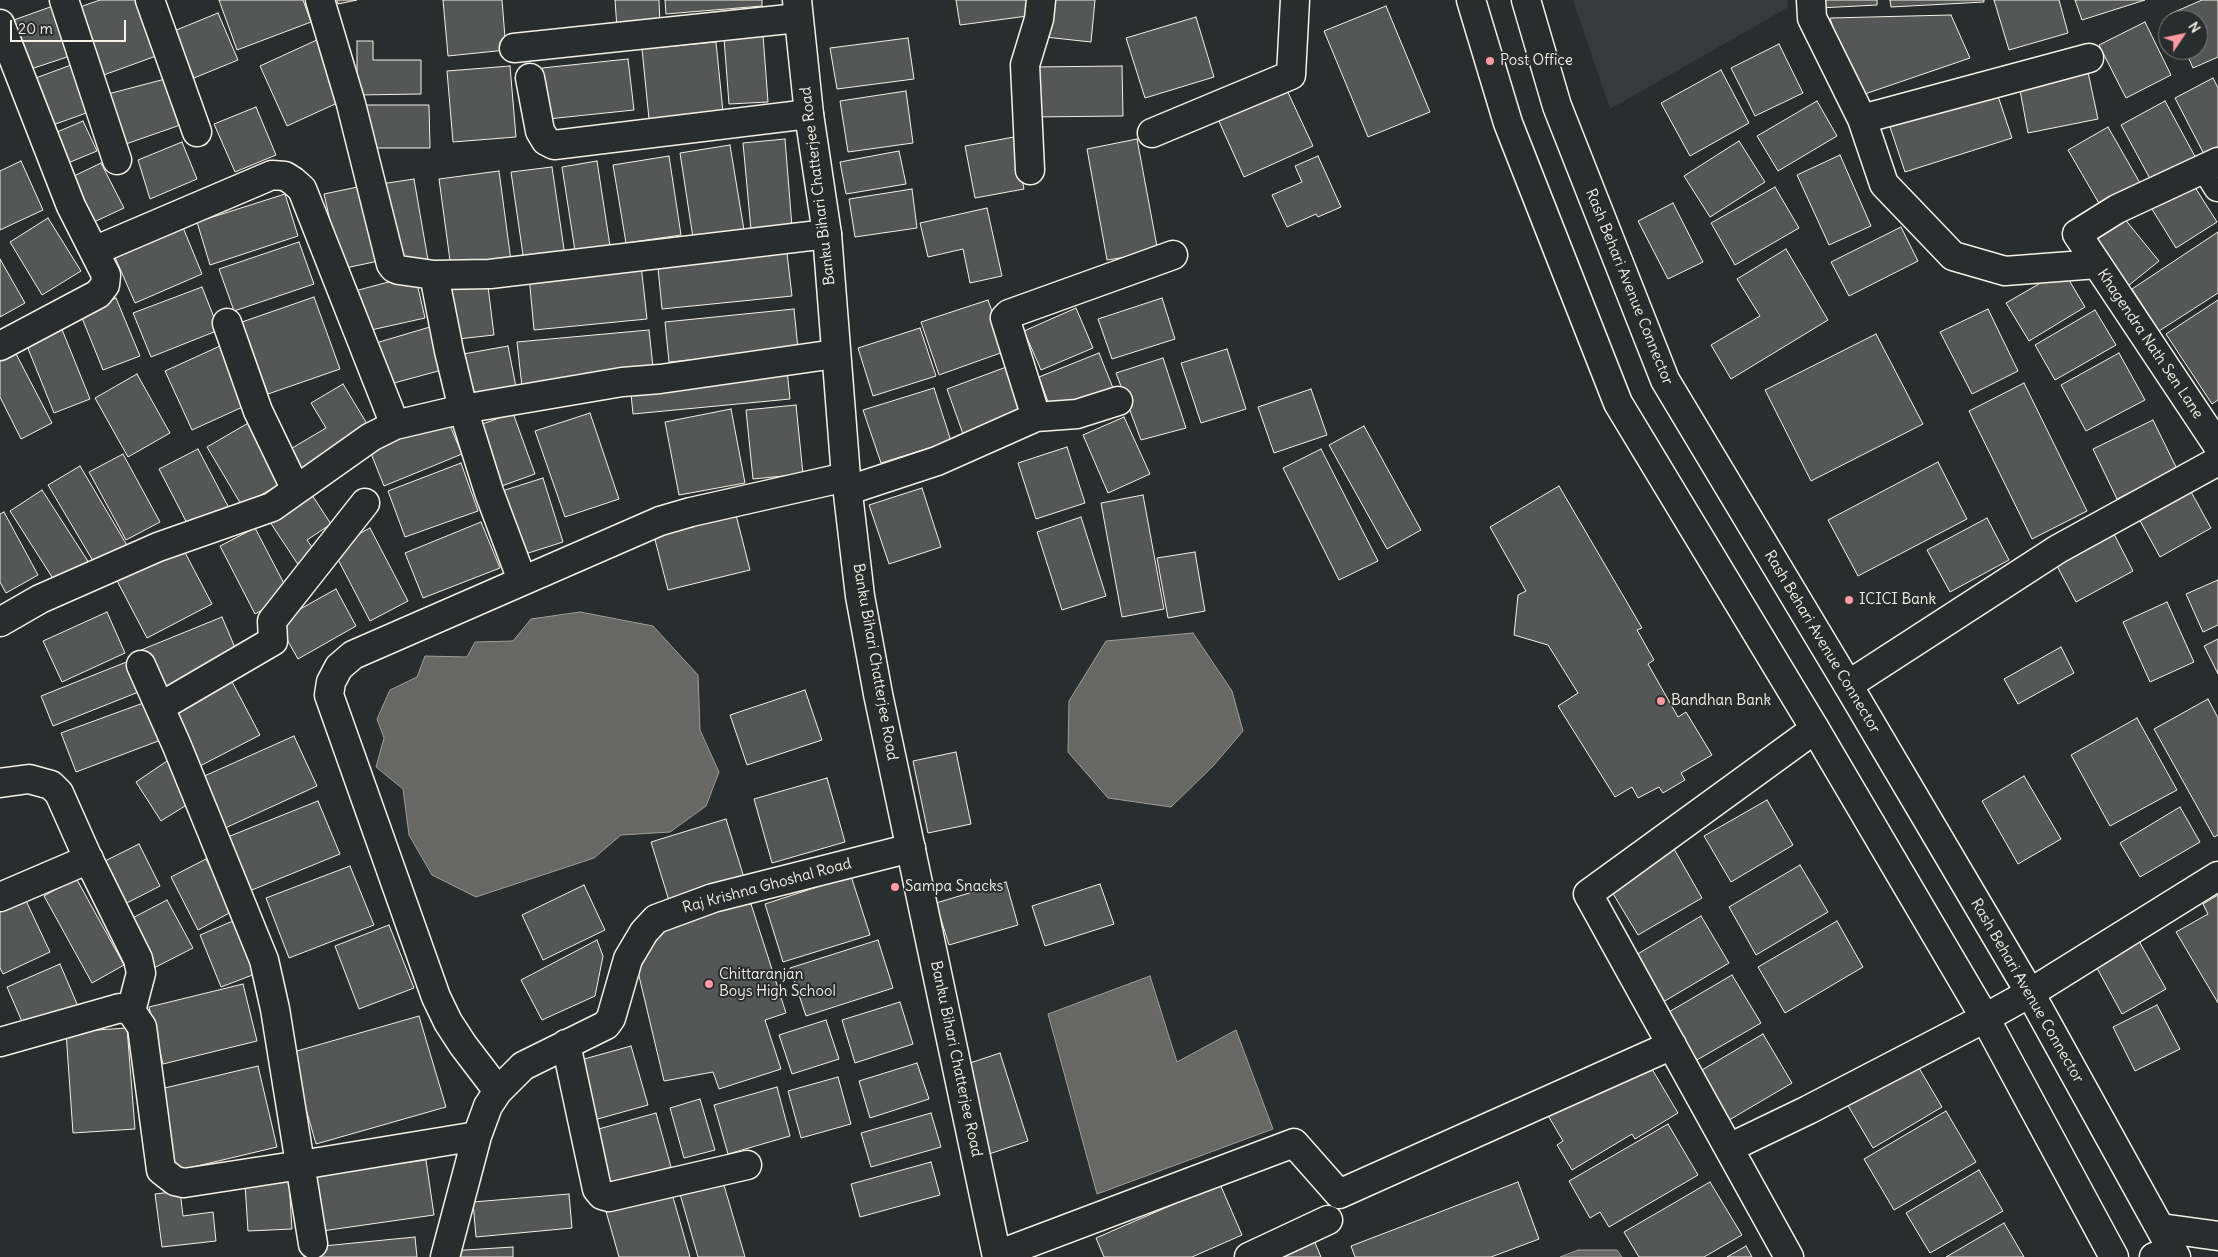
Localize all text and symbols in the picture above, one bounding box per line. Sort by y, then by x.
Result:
scale bar [12,10,129,42]
north arrow [2158,10,2208,60]
text: N [2184,18,2205,36]
text: 20 m [18,19,53,38]
place label: Post Office [1500,52,1573,70]
marker: Post Office [1484,55,1496,67]
street label: Banku Bihari Chatterjee Road [797,86,839,286]
street label: Rash Behari Avenue Connector [1581,186,1677,388]
street label: Khagendra Nath Sen Lane [2093,266,2207,422]
street label: Rash Behari Avenue Connector [1760,547,1884,737]
street label: Banku Bihari Chatterjee Road [849,562,901,762]
place label: ICICI Bank [1859,591,1936,609]
marker: ICICI Bank [1843,594,1855,606]
place label: Bandhan Bank [1671,692,1771,710]
marker: Bandhan Bank [1655,695,1667,707]
street label: Raj Krishna Ghoshal Road [681,855,853,917]
place label: Sampa Snacks [905,878,1003,896]
marker: Sampa Snacks [889,881,901,893]
street label: Rash Behari Avenue Connector [1967,896,2087,1086]
street label: Banku Bihari Chatterjee Road [926,959,986,1159]
place label: Chittaranjan Boys High School [719,966,836,1001]
marker: Chittaranjan Boys High School [703,978,715,990]

